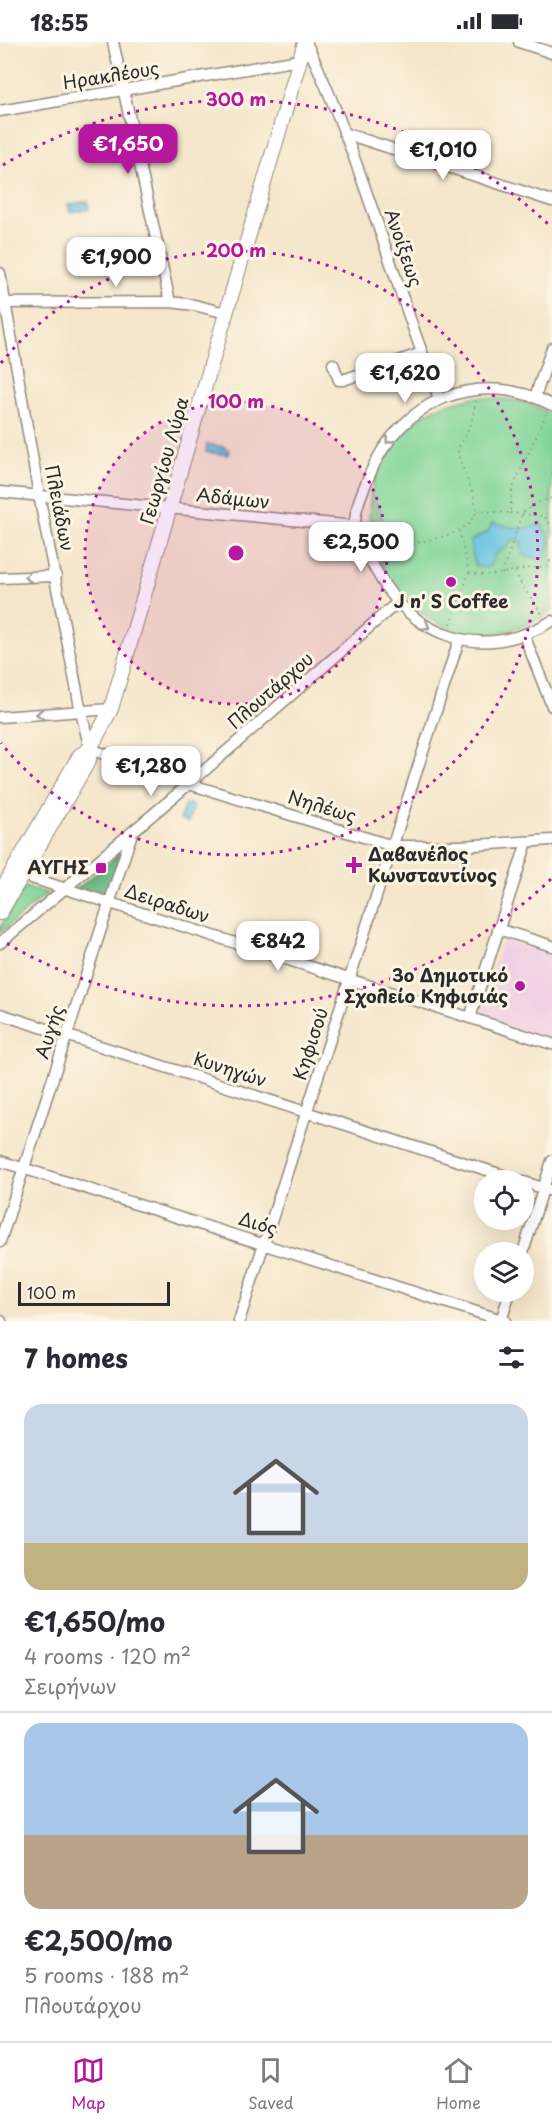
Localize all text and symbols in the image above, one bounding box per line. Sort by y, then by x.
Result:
text: 18:55 [30,5,89,38]
street label: Ηρακλέους [61,54,161,95]
text: 300 m [206,85,266,112]
pin: €1,650 [79,124,177,175]
text: €1,650 [92,128,164,158]
pin: €1,010 [394,130,492,181]
text: €1,010 [409,134,477,164]
street label: Ανοίξεως [378,205,430,290]
text: 200 m [206,236,266,263]
pin: €1,900 [67,237,165,288]
text: €1,900 [80,241,152,271]
pin: €1,620 [356,353,454,404]
text: €1,620 [370,357,440,387]
text: 100 m [208,387,264,414]
street label: Γεωργίου Λύρα [132,394,195,527]
one-way arrow [385,433,396,444]
street label: Πλειάδων [39,462,82,553]
street label: Αδάμων [195,480,271,515]
pin: €2,500 [312,522,410,573]
text: €2,500 [323,526,399,556]
centre of rings [226,543,246,563]
one-way arrow [24,571,33,584]
marker: J n' S Coffee [444,575,458,589]
place label: J n' S Coffee [394,587,508,614]
one-way arrow [420,618,430,630]
street label: Πλουτάρχου [221,645,319,735]
one-way arrow [36,708,45,721]
pin: €1,280 [102,746,200,797]
text: €1,280 [115,750,187,780]
street label: Νηλέως [285,782,360,829]
place label: Δαβανέλος Κωνσταντίνος [368,840,497,888]
place label: ΑΥΓΗΣ [28,853,89,880]
marker: Δαβανέλος Κωνσταντίνος [345,856,363,874]
marker: ΑΥΓΗΣ [94,861,108,875]
street label: Δειραδων [121,876,213,929]
pin: €842 [242,921,314,972]
text: €842 [250,925,306,955]
place label: 3ο Δημοτικό Σχολείο Κηφισιάς [344,961,508,1009]
marker: 3ο Δημοτικό Σχολείο Κηφισιάς [513,979,527,993]
street label: Αυγής [27,1001,70,1062]
street label: Κηφισού [285,1004,334,1083]
street label: Κυνηγών [190,1044,271,1093]
map controls [474,1170,534,1302]
button: locate [474,1170,534,1230]
street label: Διός [236,1204,281,1241]
button: layers [474,1242,534,1302]
scale bar [18,1279,170,1306]
text: 100 m [27,1280,76,1304]
text: 7 homes [24,1338,128,1377]
icon: filters [495,1341,528,1374]
icon: home [222,1443,330,1551]
text: €1,650/mo [24,1602,165,1641]
text: 4 rooms · 120 m² [24,1641,191,1671]
text: Σειρήνων [24,1671,117,1701]
icon: home [222,1762,330,1870]
text: €2,500/mo [24,1921,173,1960]
text: 5 rooms · 188 m² [24,1960,189,1990]
text: Πλουτάρχου [24,1990,142,2020]
tab: Map [71,2054,106,2114]
tab: Saved [248,2054,294,2114]
tab: Home [436,2054,481,2114]

